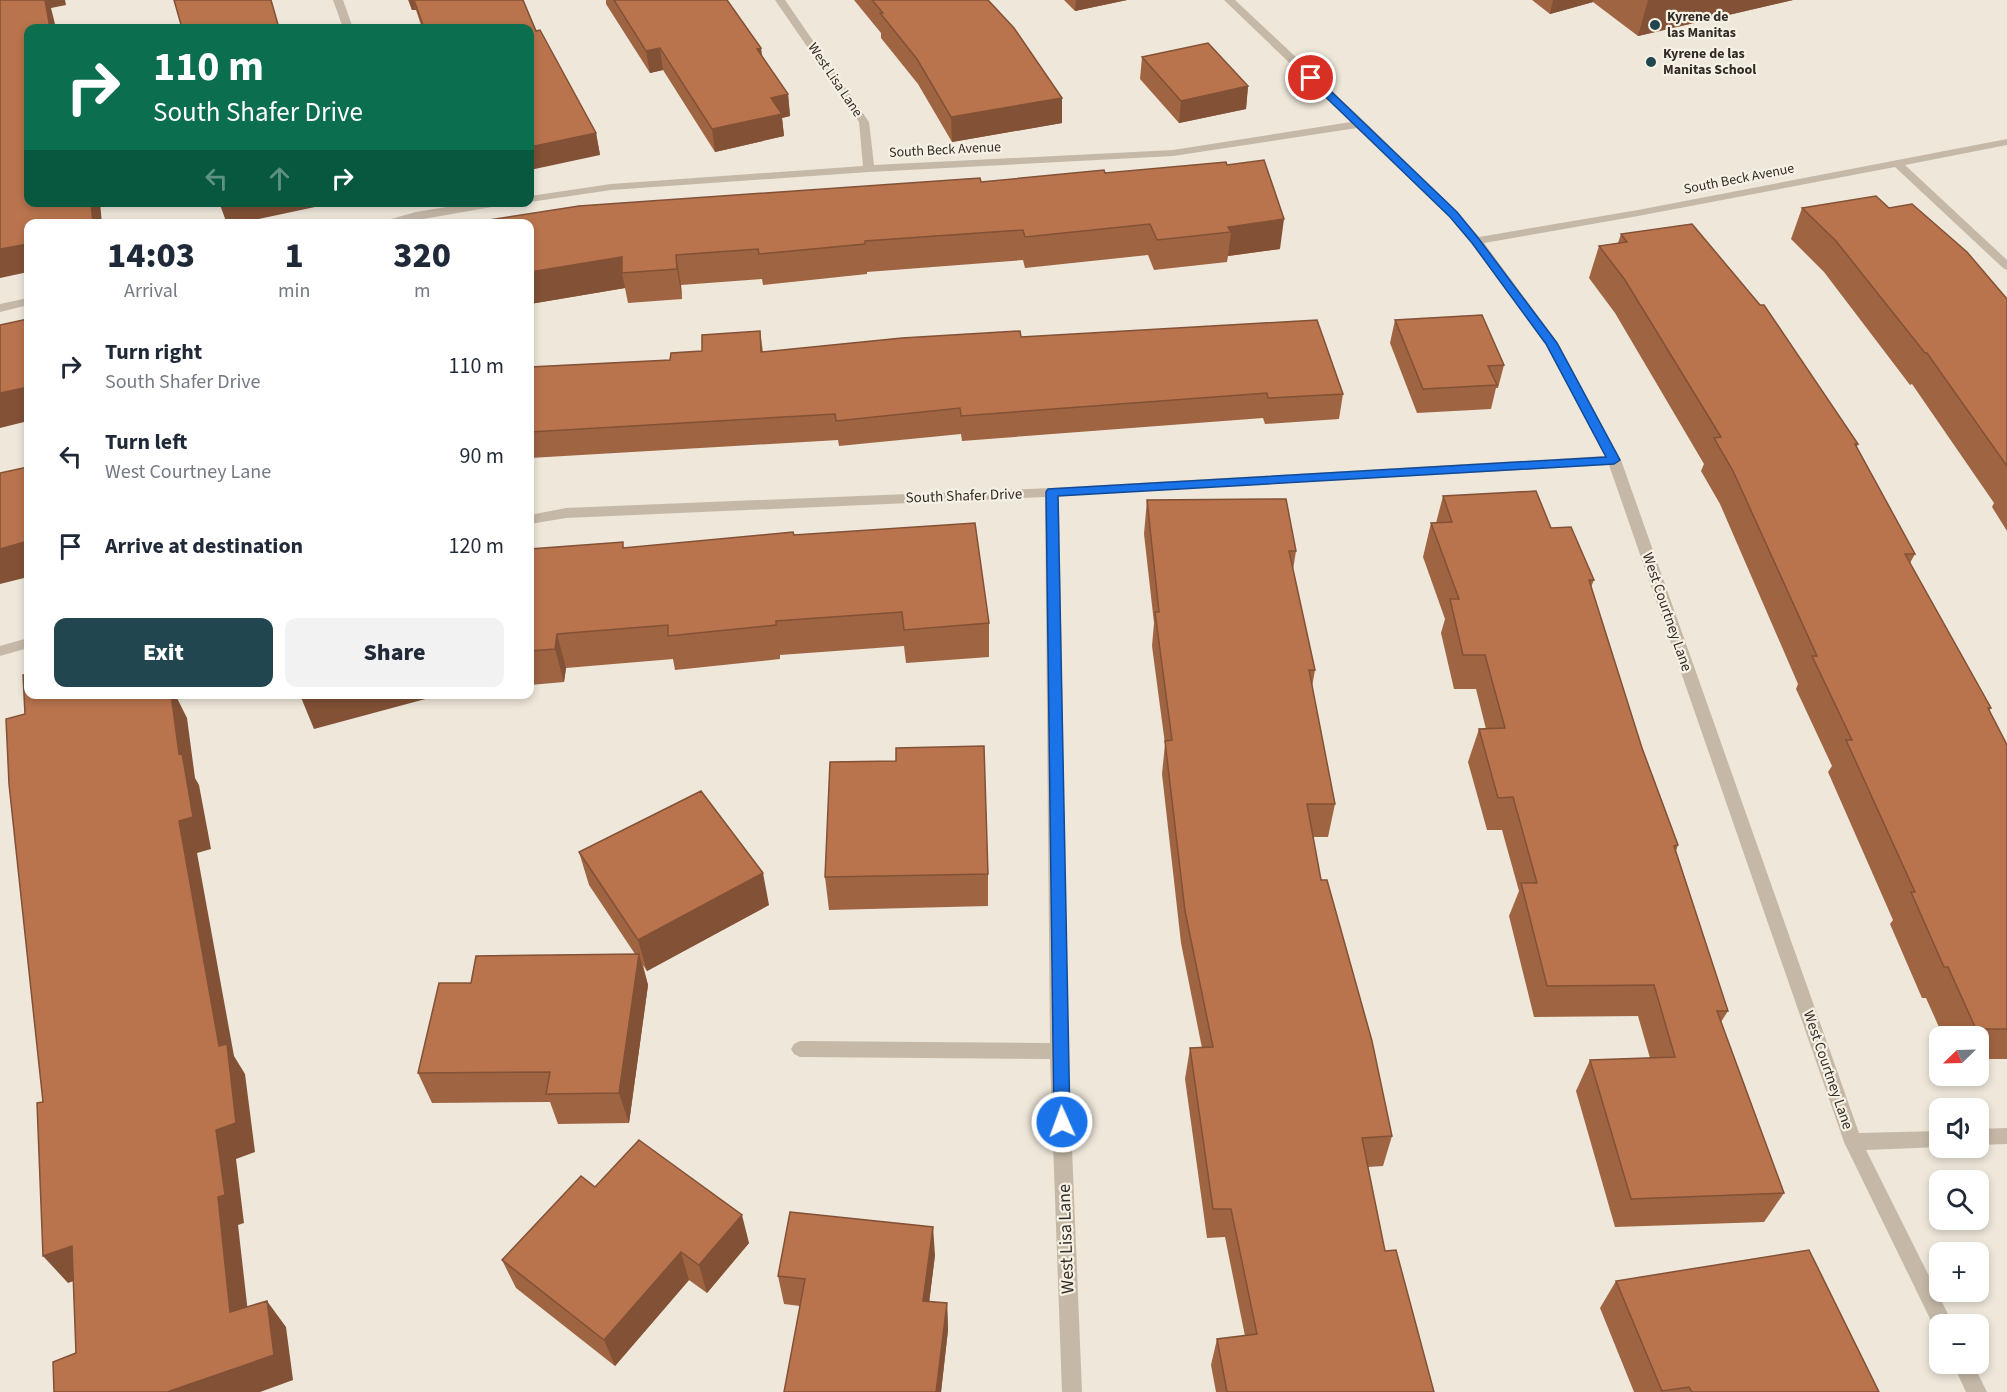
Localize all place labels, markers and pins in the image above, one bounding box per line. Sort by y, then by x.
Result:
place label: Kyrene de las Manitas [1667,7,1736,43]
marker: Kyrene de las Manitas [1648,18,1662,32]
place label: Kyrene de las Manitas School [1663,44,1756,80]
pin [1285,52,1336,103]
marker: Kyrene de las Manitas School [1644,55,1658,69]

